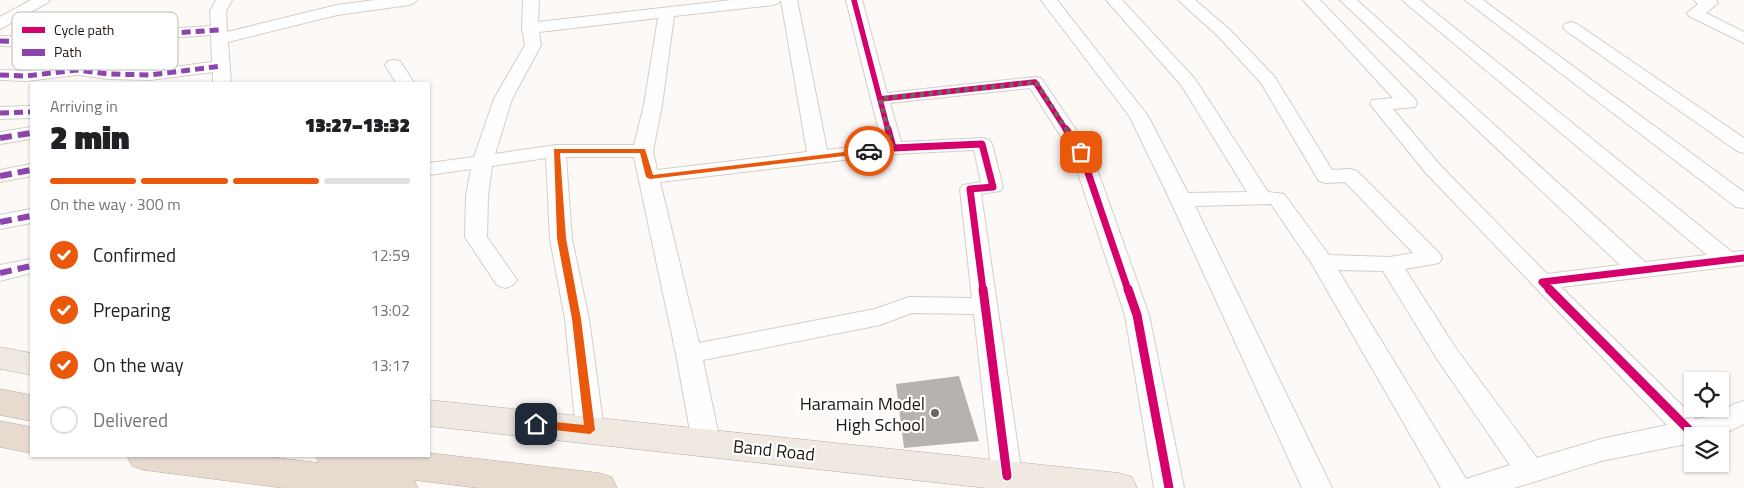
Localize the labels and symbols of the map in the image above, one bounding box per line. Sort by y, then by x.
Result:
legend [12,12,178,70]
text: Cycle path [54,19,114,40]
text: Path [54,41,82,62]
courier [844,126,894,176]
pin [1060,131,1102,173]
place label: Haramain Model High School [800,390,925,438]
pin [515,403,557,445]
marker: Haramain Model High School [929,407,941,419]
street label: Band Road [732,432,816,468]

